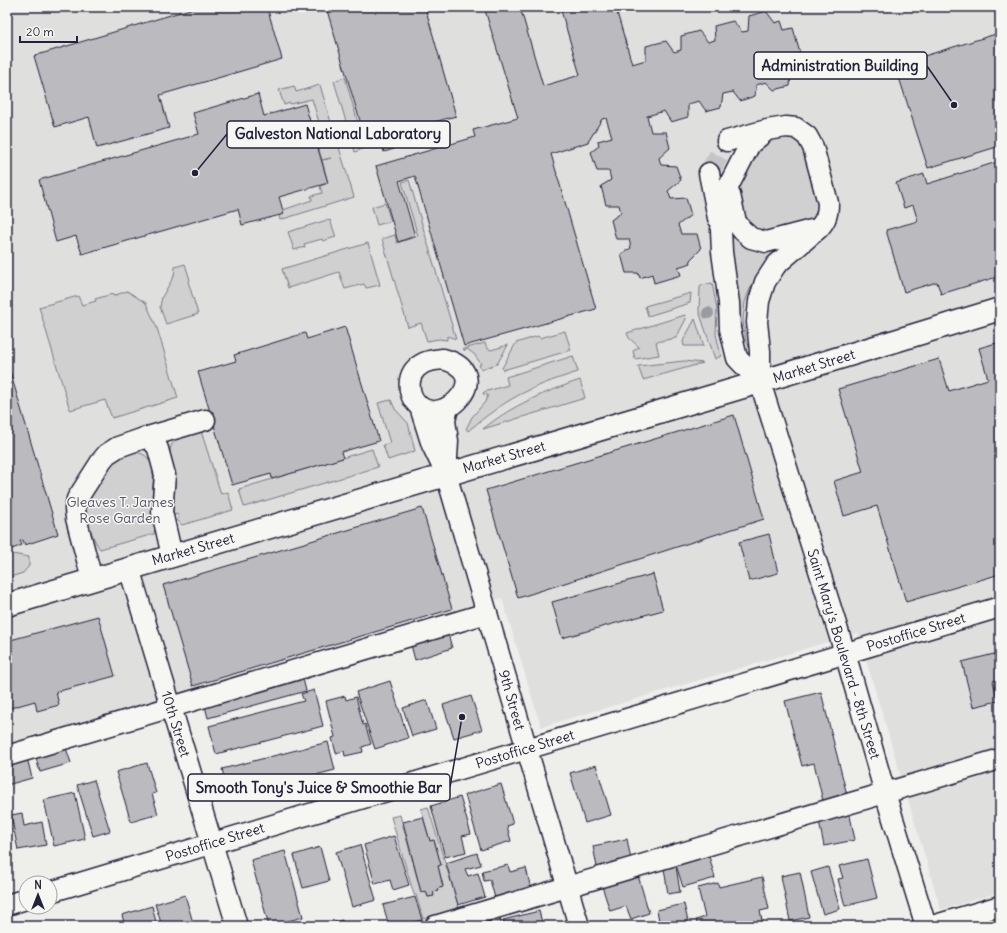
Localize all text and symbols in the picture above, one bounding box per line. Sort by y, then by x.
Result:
scale bar [20,18,77,44]
text: 20 m [26,24,54,39]
callout: Administration Building [754,52,927,79]
text: Administration Building [761,56,919,76]
callout: Galveston National Laboratory [227,121,450,148]
text: Galveston National Laboratory [235,124,441,144]
street label: Market Street [771,345,858,387]
street label: Market Street [461,437,548,477]
park label: Gleaves T. James Rose Garden [66,493,174,527]
street label: Market Street [150,529,237,569]
street label: Saint Mary's Boulevard - 8th Street [803,547,885,762]
street label: Postoffice Street [864,608,968,656]
street label: 9th Street [495,668,529,732]
street label: 10th Street [157,689,195,760]
street label: Postoffice Street [473,725,577,773]
callout: Smooth Tony's Juice & Smoothie Bar [188,774,450,801]
text: Smooth Tony's Juice & Smoothie Bar [196,778,443,798]
street label: Postoffice Street [163,818,267,866]
north arrow [18,875,58,915]
text: N [34,878,42,892]

